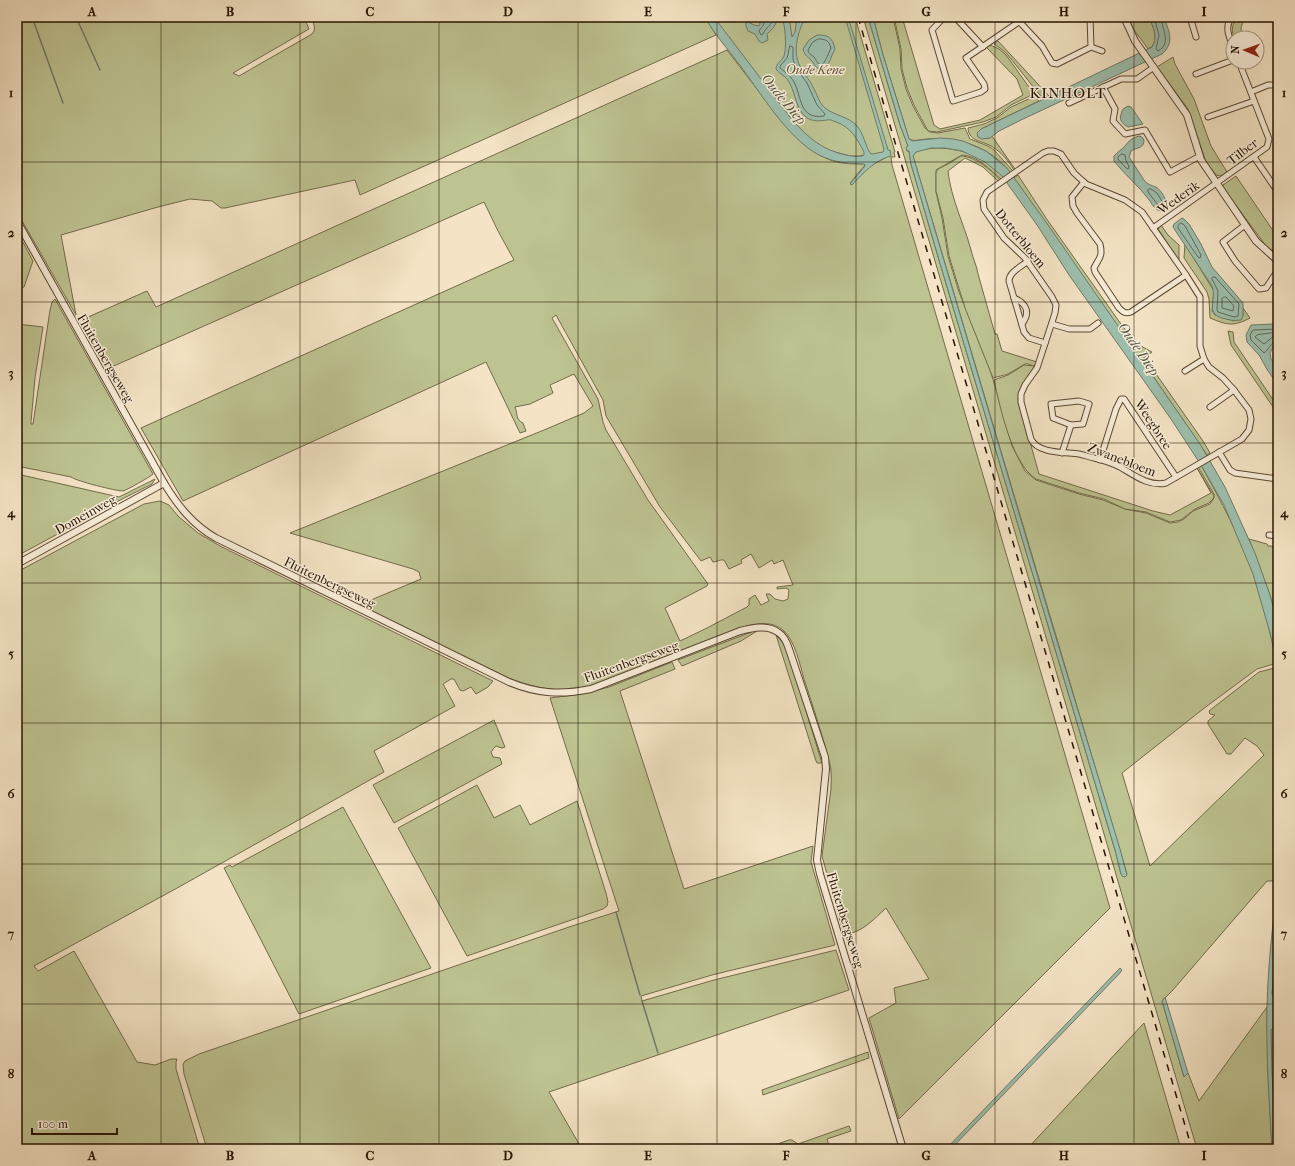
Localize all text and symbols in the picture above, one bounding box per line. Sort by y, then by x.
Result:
text: A [87,4,97,19]
text: B [226,4,235,19]
text: C [366,4,375,19]
text: D [503,4,513,19]
text: E [644,4,652,19]
text: F [782,4,790,19]
text: G [921,4,931,19]
text: H [1059,4,1070,19]
text: I [1201,4,1207,19]
north arrow [1225,30,1265,70]
text: N [1229,45,1242,54]
park label: Oude Kene [786,62,845,77]
water label: Oude Diep [757,70,810,128]
district label: KINHOLT [1029,84,1107,102]
text: 1 [9,85,14,100]
text: 1 [1282,85,1287,100]
street label: Tilber [1224,135,1261,168]
street label: Wederik [1154,177,1202,218]
street label: Dotterbloem [992,206,1049,271]
text: 2 [8,225,15,240]
text: 2 [1281,225,1288,240]
street label: Fluitenbergseweg [74,311,138,406]
water label: Oude Diep [1114,319,1163,379]
text: 3 [8,365,14,381]
text: 3 [1281,365,1287,381]
street label: Weegbree [1131,396,1176,453]
street label: Zwanebloem [1086,440,1158,479]
street label: Domeinweg [52,491,119,537]
text: 4 [6,505,16,521]
text: 4 [1279,505,1289,521]
street label: Fluitenbergseweg [282,554,379,612]
street label: Fluitenbergseweg [582,637,682,686]
text: 5 [8,646,14,661]
text: 5 [1281,646,1287,661]
text: 6 [7,786,15,801]
text: 6 [1280,786,1288,801]
street label: Fluitenbergseweg [824,870,868,971]
text: 7 [7,926,15,941]
text: 7 [1280,926,1288,941]
text: 8 [8,1066,15,1081]
text: 8 [1281,1066,1288,1081]
scale bar [32,1110,117,1136]
text: 100 m [38,1117,68,1131]
text: A [87,1148,97,1163]
text: B [226,1148,235,1163]
text: C [366,1148,375,1163]
text: D [503,1148,513,1163]
text: E [644,1148,652,1163]
text: F [782,1148,790,1163]
text: G [921,1148,931,1163]
text: H [1059,1148,1070,1163]
text: I [1201,1148,1207,1163]

